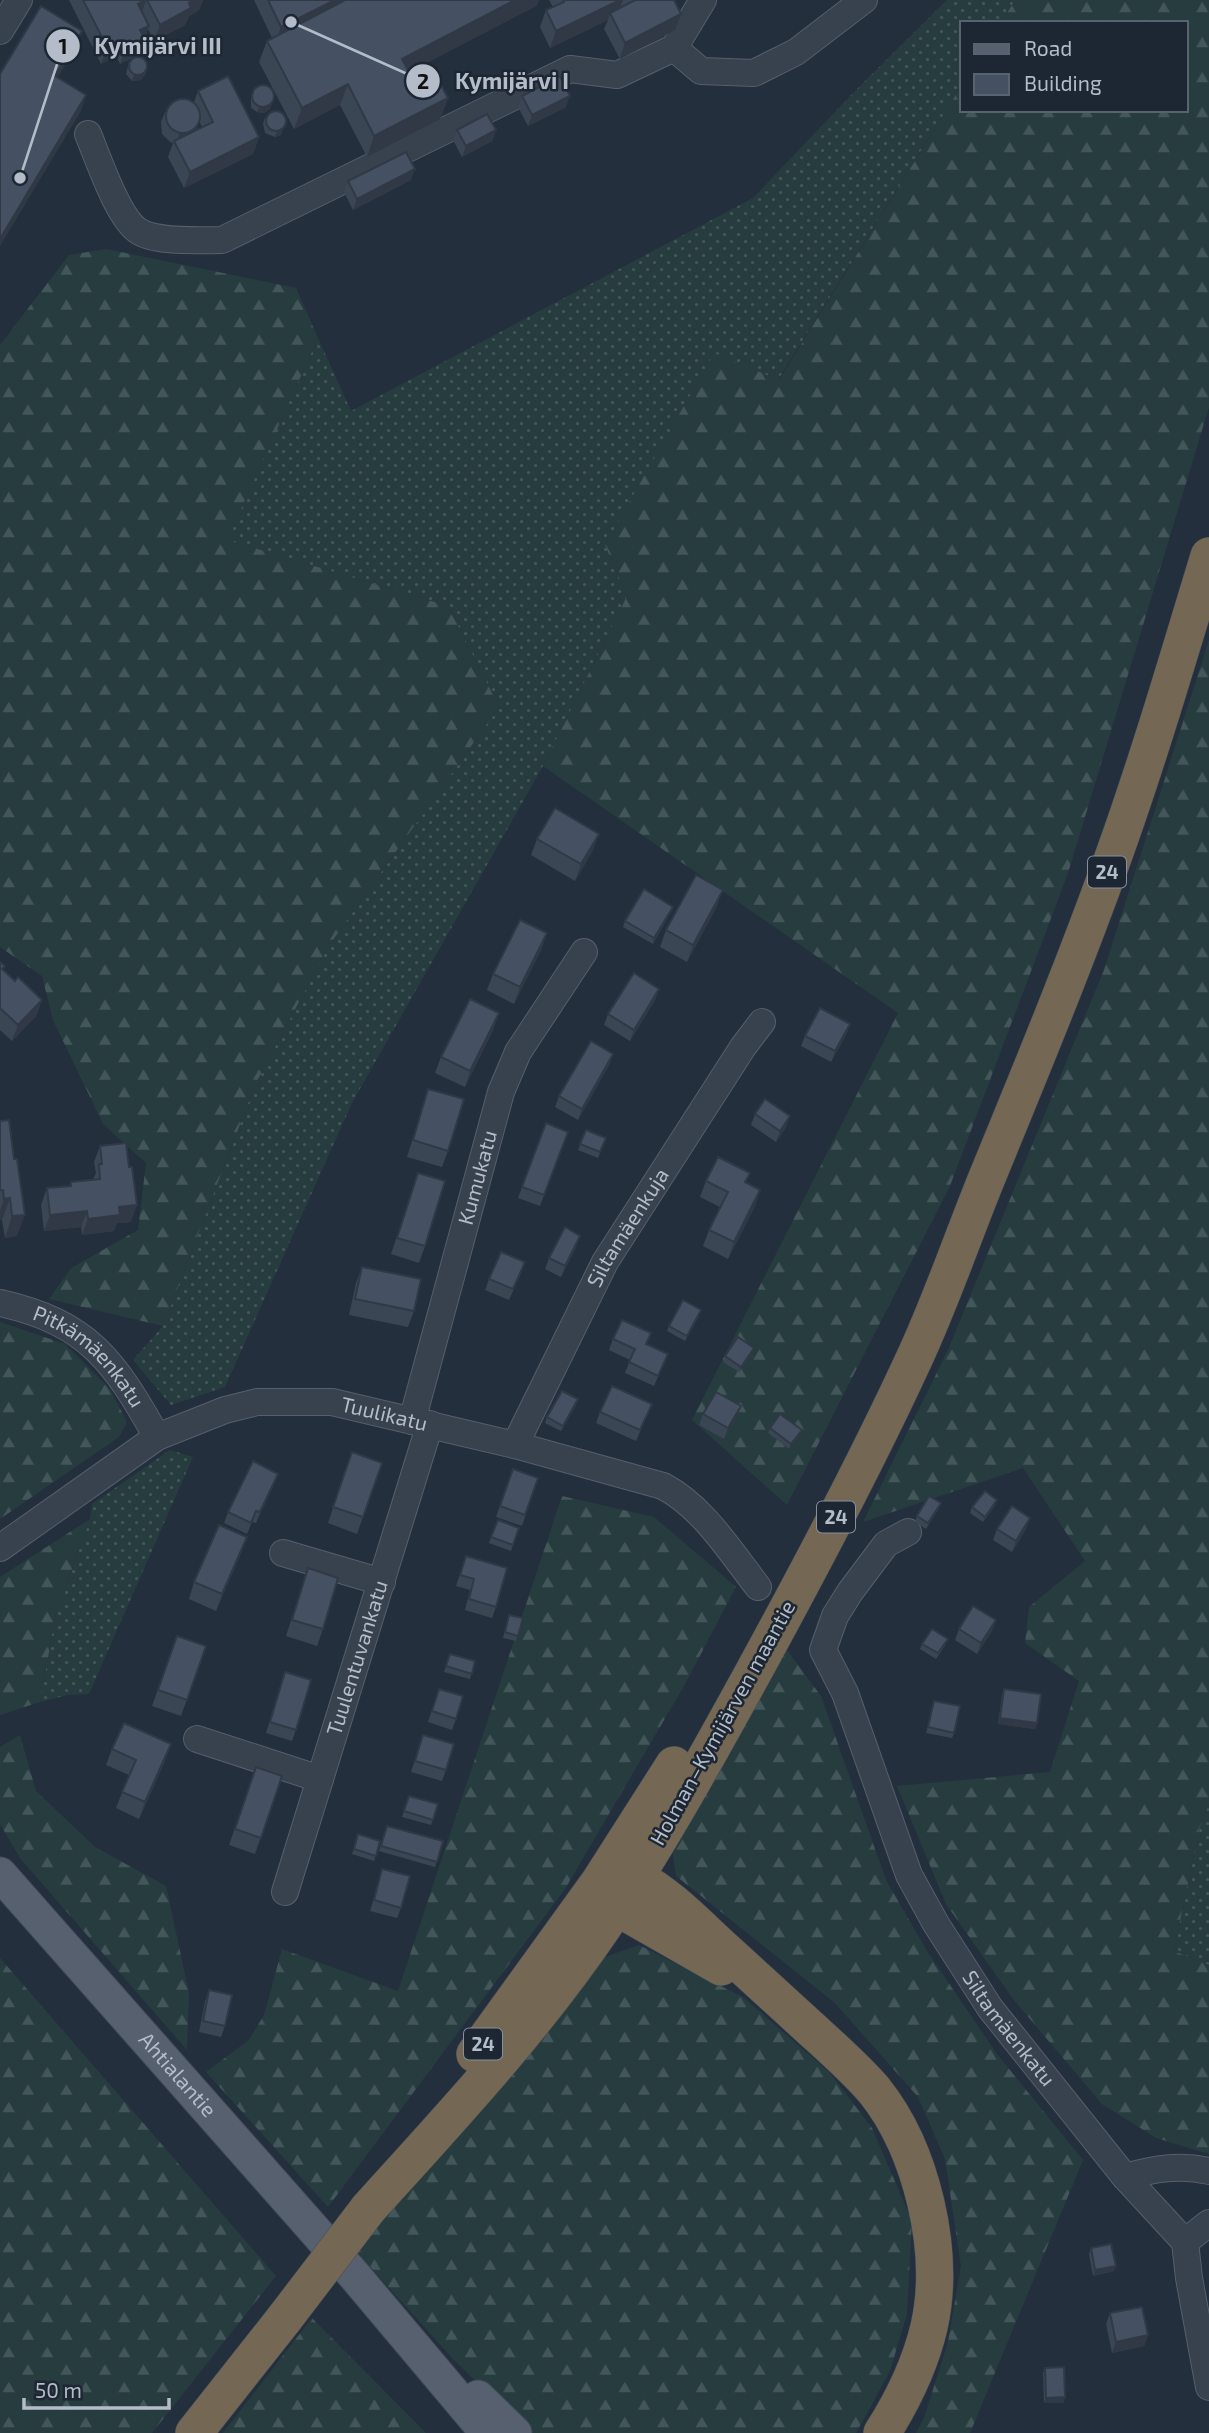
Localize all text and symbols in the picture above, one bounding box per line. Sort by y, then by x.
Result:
legend [960,21,1188,112]
callout: Kymijärvi III [46,24,236,68]
text: Kymijärvi III [94,31,222,59]
text: 1 [58,33,68,58]
text: Road [1024,35,1072,60]
callout: Kymijärvi I [406,59,583,103]
text: Kymijärvi I [455,66,569,94]
text: 2 [417,68,429,93]
text: Building [1024,70,1102,95]
road number: 24 [1088,856,1126,888]
street label: Kumukatu [452,1127,501,1227]
street label: Siltamäenkuja [581,1163,673,1291]
street label: Pitkämäenkatu [30,1299,151,1411]
street label: Tuulikatu [339,1391,430,1435]
road number: 24 [817,1502,855,1532]
street label: Tuulentuvankatu [320,1577,392,1738]
street label: Holman–Kymijärven maantie [644,1596,800,1849]
street label: Siltamäenkatu [958,1965,1061,2090]
street label: Ahtialantie [135,2026,222,2121]
road number: 24 [464,2028,502,2060]
scale bar [24,2366,170,2410]
text: 50 m [35,2377,82,2402]

